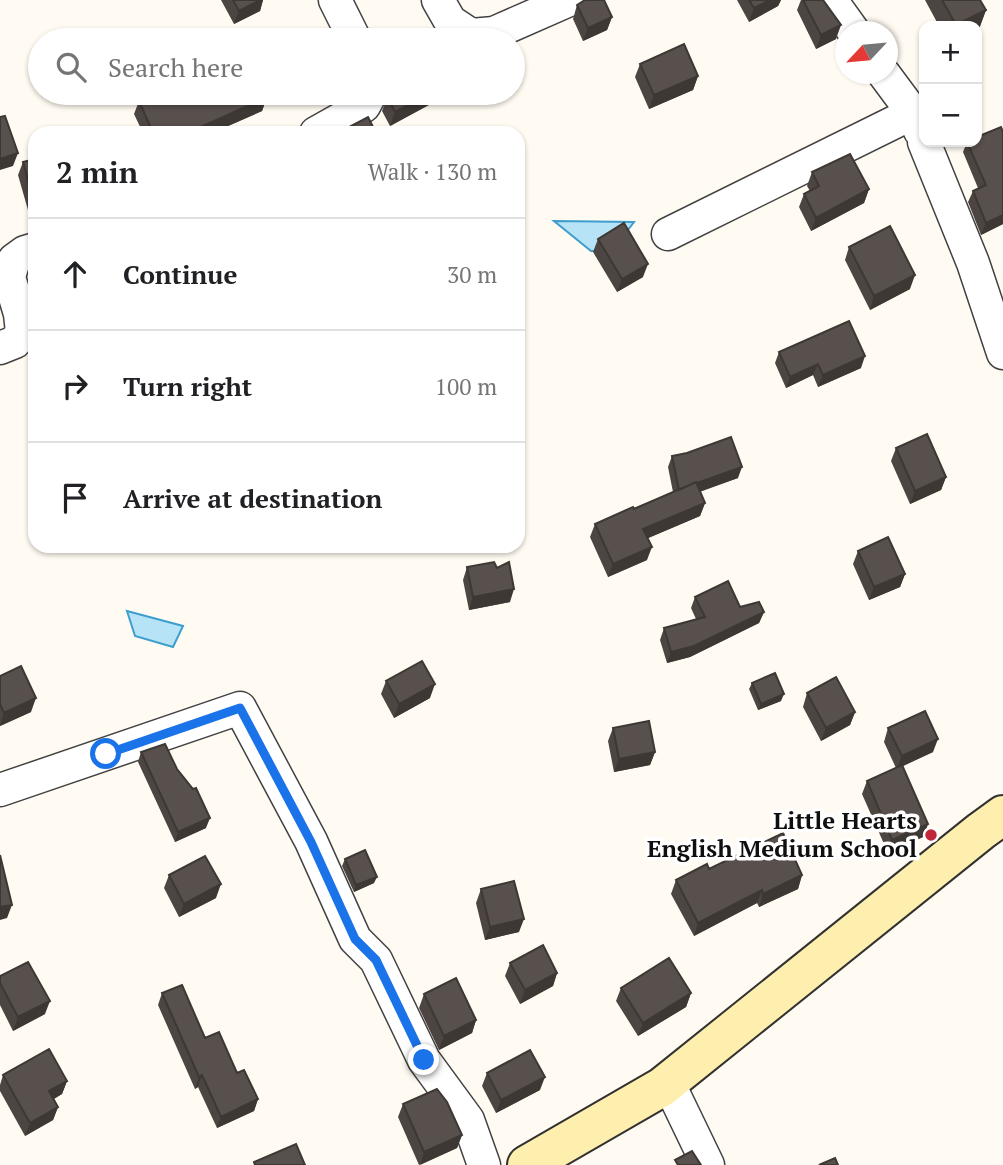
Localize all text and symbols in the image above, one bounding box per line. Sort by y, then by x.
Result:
north arrow [835,21,898,84]
map controls [919,21,982,147]
button: + [919,21,982,84]
search box [28,28,525,105]
icon: search [52,48,90,86]
text: Search here [108,50,243,84]
button: − [919,84,982,147]
text: 2 min [56,152,138,192]
text: Walk · 130 m [368,156,497,187]
icon: ahead [56,255,94,293]
text: Continue [123,257,237,291]
text: 30 m [447,259,497,290]
icon: right [56,367,94,405]
text: Turn right [123,369,252,403]
text: 100 m [435,371,497,402]
icon: arrive [56,479,94,517]
text: Arrive at destination [123,481,382,515]
route start [90,738,121,769]
place label: Little Hearts English Medium School [647,804,917,864]
marker: Little Hearts English Medium School [923,827,939,843]
route end [408,1044,439,1075]

